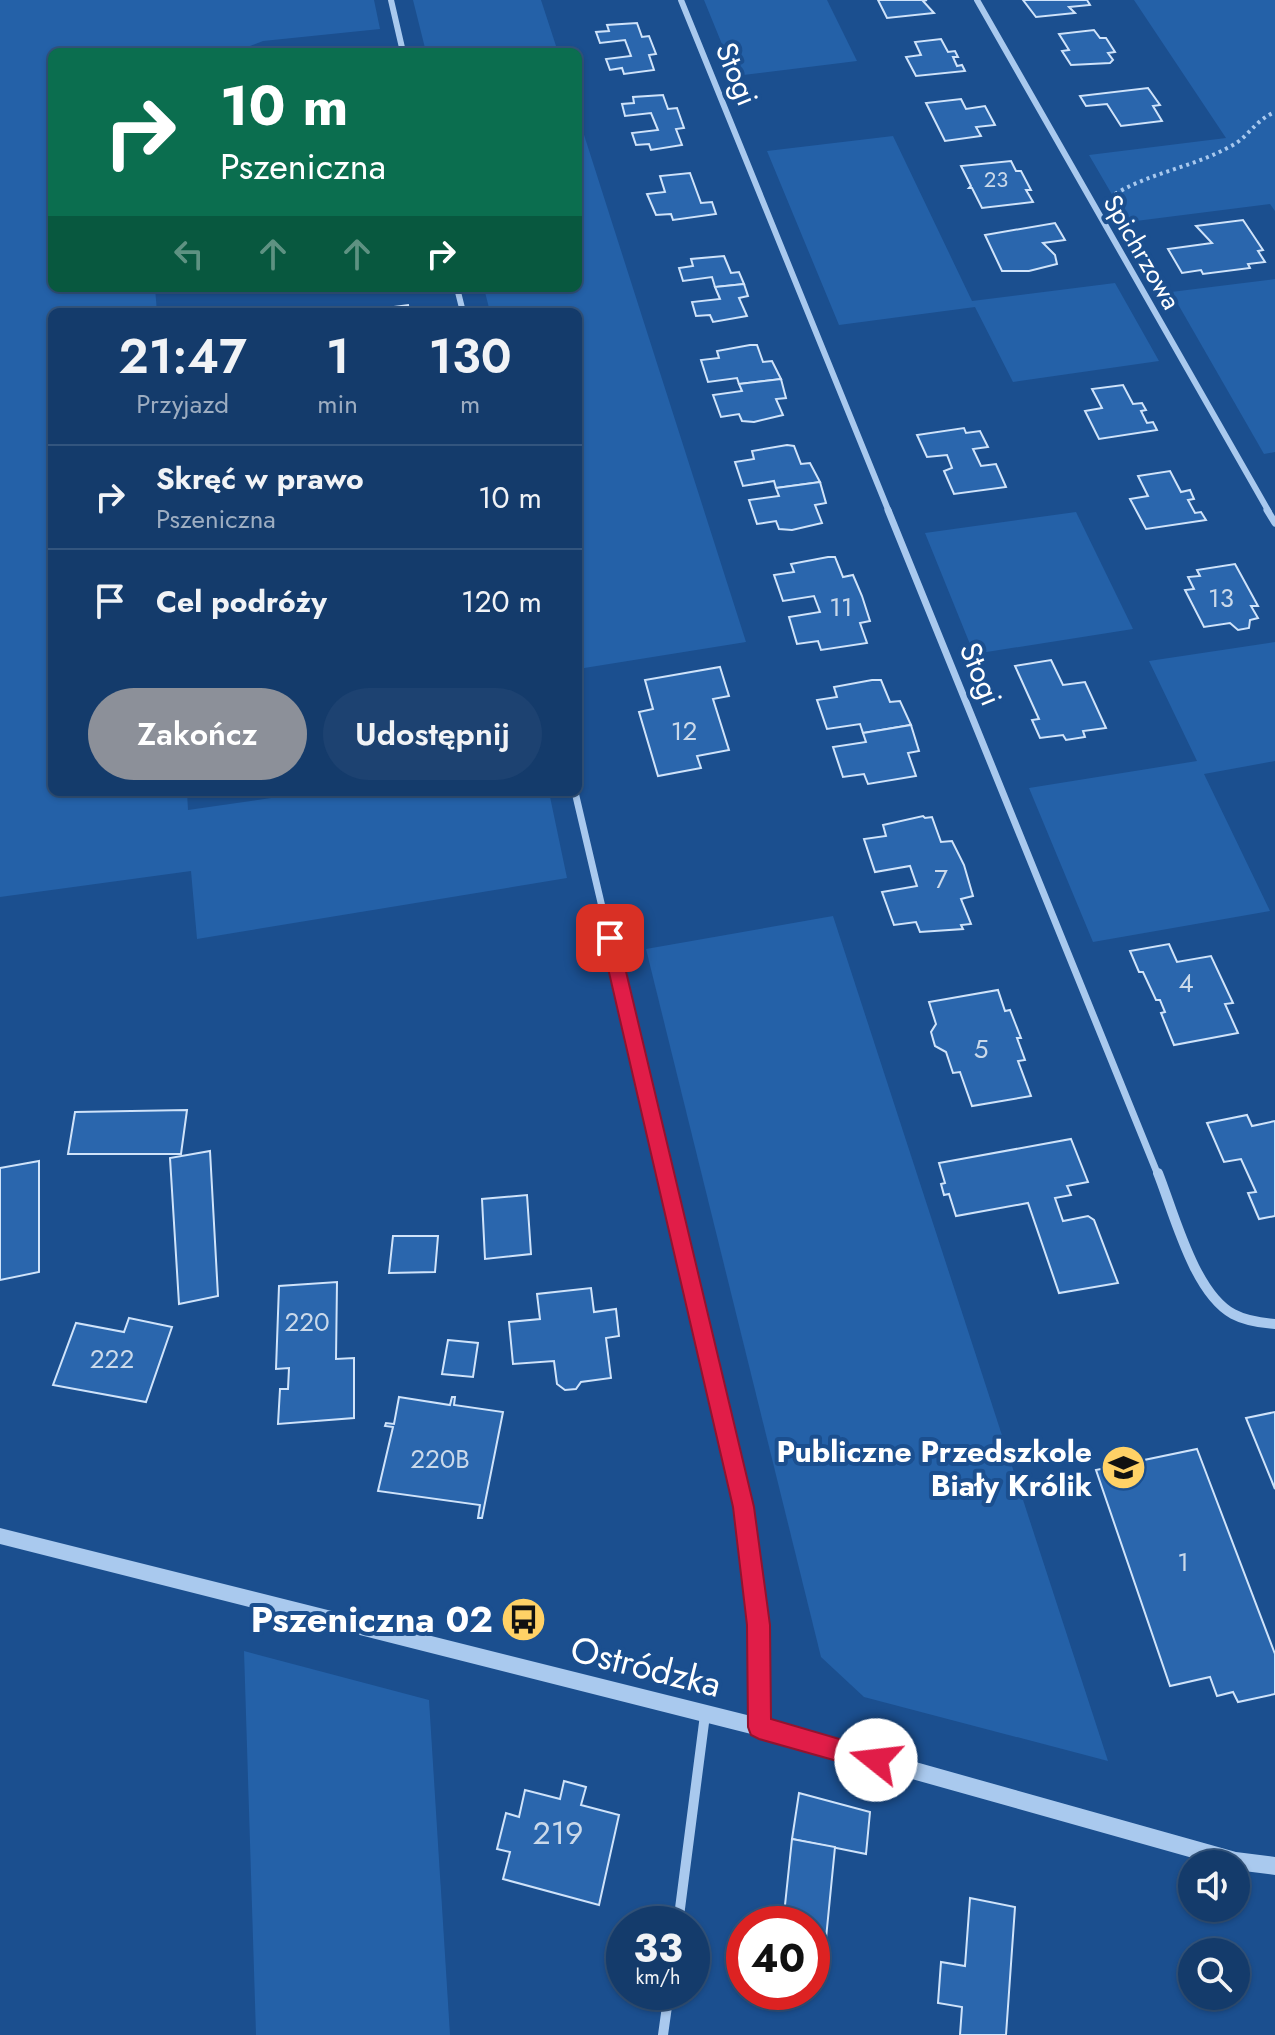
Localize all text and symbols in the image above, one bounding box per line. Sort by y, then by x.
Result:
street label: Stogi [705,36,769,112]
text: 10 m [220,65,348,146]
icon: right [88,80,192,184]
text: Pszeniczna [220,140,386,192]
house number: 23 [984,163,1008,195]
street label: Spichrzowa [1094,187,1190,317]
icon: left [167,232,211,276]
icon: ahead [251,232,295,276]
icon: ahead [335,232,379,276]
icon: right [419,232,463,276]
text: 21:47 [118,322,247,391]
text: 1 [326,322,349,391]
text: 130 [428,322,512,391]
text: Przyjazd [136,385,229,423]
text: min [317,385,358,423]
text: m [460,385,480,423]
text: Skręć w prawo [156,457,364,500]
icon: right [88,475,132,519]
text: 10 m [478,476,542,519]
text: Pszeniczna [156,500,276,538]
icon: arrive [88,579,132,623]
house number: 13 [1208,579,1234,617]
text: Cel podróży [156,580,327,623]
text: 120 m [461,580,542,623]
house number: 11 [829,588,853,626]
street label: Stogi [949,636,1013,712]
button: Zakończ [88,688,307,780]
button: Udostępnij [323,688,542,780]
house number: 12 [671,712,697,750]
house number: 7 [934,860,948,898]
pin [576,904,644,972]
icon: arrive [588,916,632,960]
house number: 4 [1178,964,1194,1002]
house number: 5 [974,1030,988,1068]
house number: 220 [284,1303,330,1341]
house number: 222 [90,1340,134,1378]
place label: Publiczne Przedszkole Biały Królik [776,1430,1093,1507]
house number: 220B [410,1440,470,1478]
school or university icon: Publiczne Przedszkole Biały Królik [1099,1444,1147,1492]
house number: 1 [1177,1543,1189,1581]
place label: Pszeniczna 02 [251,1593,493,1645]
bus stop icon: Pszeniczna 02 [500,1595,548,1643]
street label: Ostródzka [565,1622,727,1710]
position arrow [834,1718,918,1802]
house number: 219 [532,1810,584,1856]
map controls [1178,1850,1250,2010]
button: sound [1178,1850,1250,1922]
speed limit sign: 40 [726,1906,830,2010]
text: 33 [633,1919,683,1977]
button: search [1178,1938,1250,2010]
text: km/h [635,1963,681,1992]

